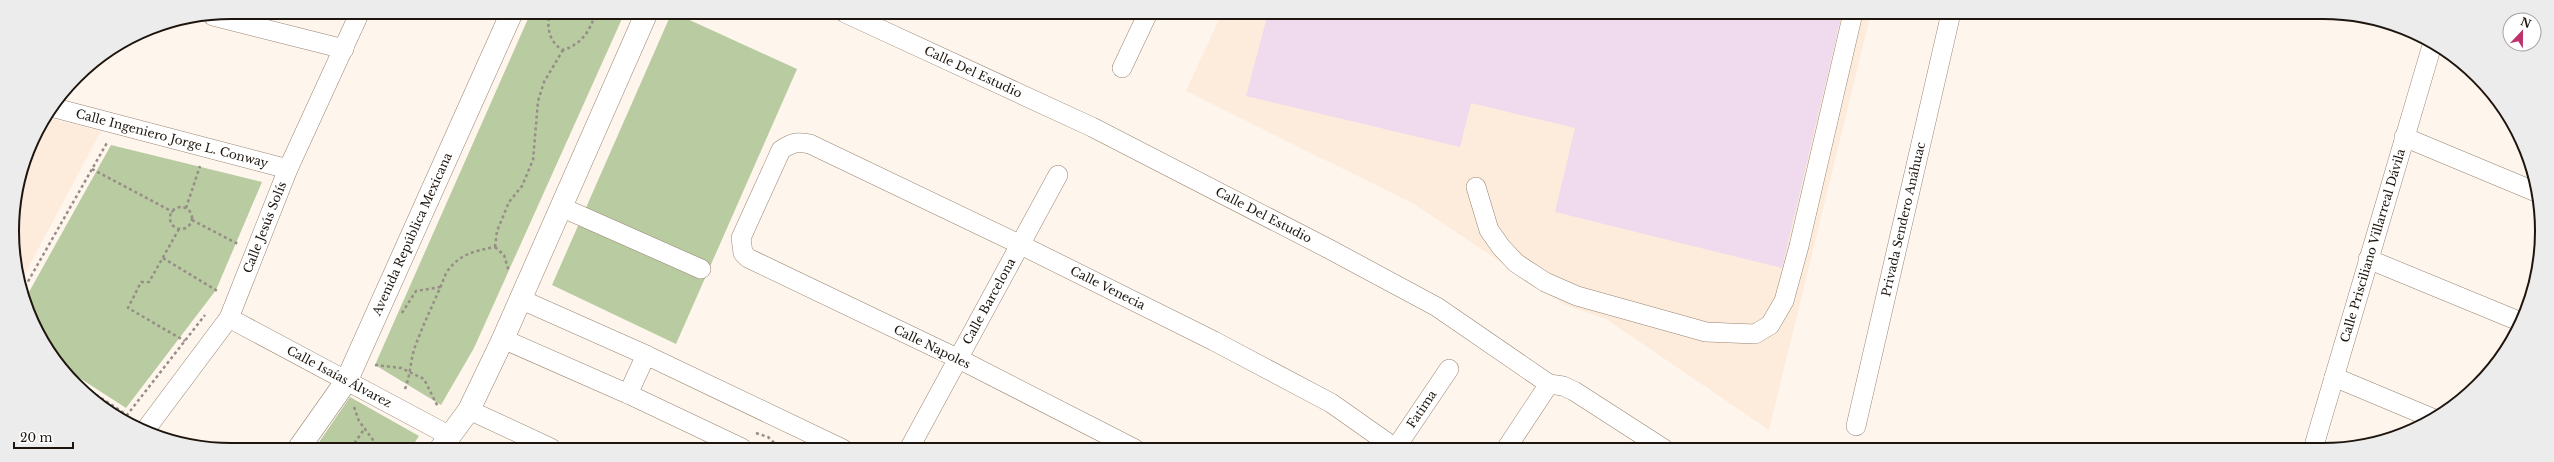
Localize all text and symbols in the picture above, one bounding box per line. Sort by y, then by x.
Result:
north arrow [2502,12,2542,52]
text: N [2518,14,2534,31]
street label: Calle Del Estudio [922,43,1025,101]
street label: Calle Ingeniero Jorge L. Conway [74,106,270,171]
street label: Privada Sendero Anáhuac [1878,140,1928,298]
street label: Calle Prisciliano Villarreal Dávila [2337,147,2408,344]
street label: Avenida República Mexicana [368,150,455,319]
street label: Calle Jesús Solís [240,179,289,275]
street label: Calle Del Estudio [1213,184,1315,246]
street label: Calle Barcelona [959,255,1018,347]
street label: Calle Venecia [1068,263,1148,313]
street label: Calle Napoles [891,321,973,372]
street label: Calle Isaías Álvarez [284,342,395,411]
street label: Fatima [1403,387,1440,431]
scale bar [14,424,73,450]
text: 20 m [20,430,52,445]

